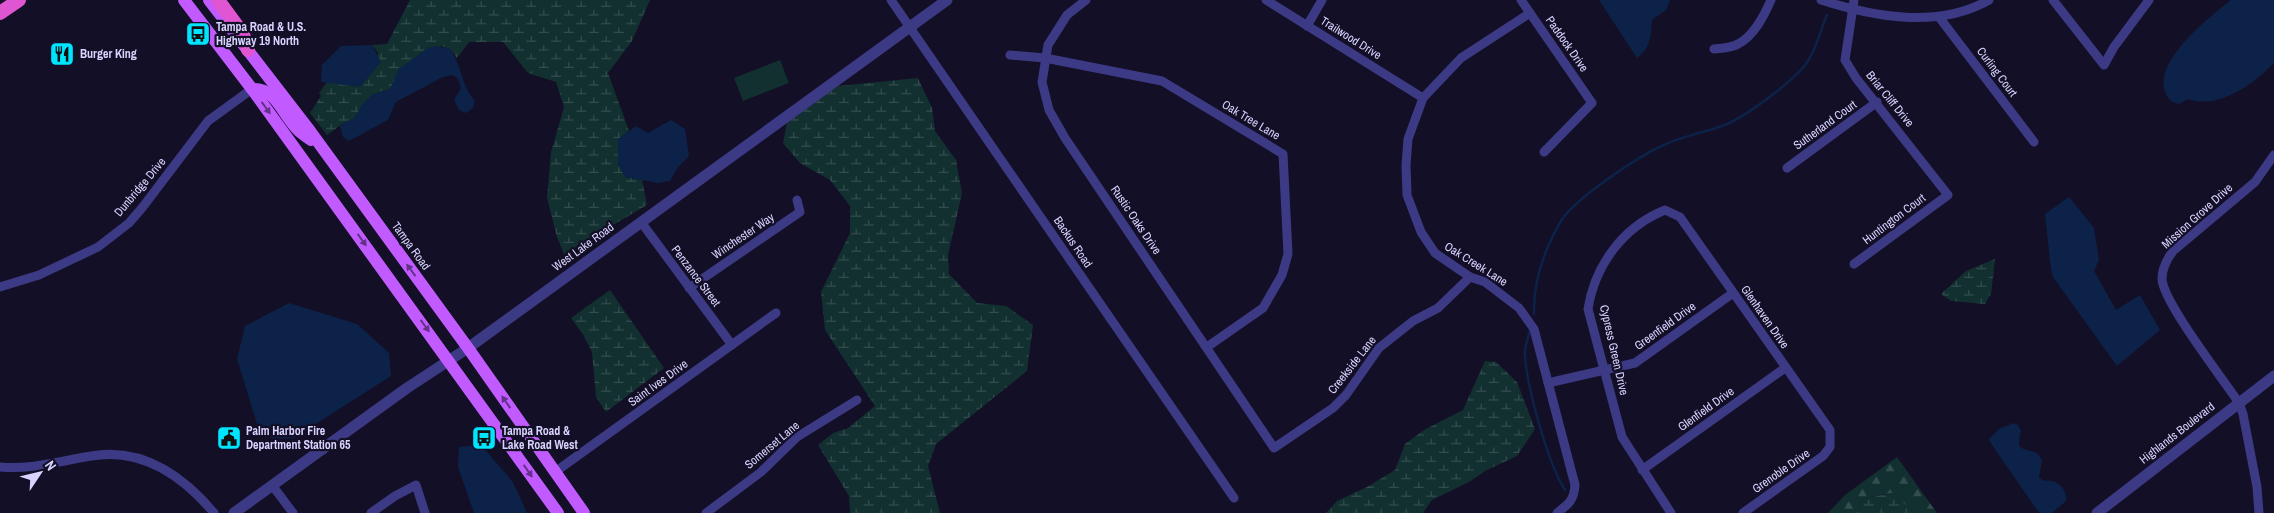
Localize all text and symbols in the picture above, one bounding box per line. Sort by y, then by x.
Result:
street label: Trailwood Drive [1317,13,1385,63]
street label: Paddock Drive [1542,13,1592,75]
place label: Tampa Road & U.S. Highway 19 North [216,19,306,49]
bus stop icon: Tampa Road & U.S. Highway 19 North [185,21,211,47]
restaurant icon: Burger King [49,41,75,67]
street label: Curling Court [1973,44,2021,100]
place label: Burger King [80,46,137,62]
street label: Briar Cliff Drive [1862,68,1918,130]
street label: Oak Tree Lane [1219,96,1283,144]
street label: Sutherland Court [1790,97,1860,153]
one-way arrow [261,101,271,115]
street label: Dunbridge Drive [111,154,169,220]
street label: Mission Grove Drive [2158,180,2236,252]
street label: Rustic Oaks Drive [1107,182,1165,258]
street label: Huntington Court [1859,190,1929,248]
street label: Winchester Way [709,209,777,263]
street label: Backus Road [1050,213,1096,271]
street label: Tampa Road [388,219,434,273]
street label: West Lake Road [549,219,617,275]
one-way arrow [356,233,367,246]
street label: Oak Creek Lane [1441,238,1511,290]
street label: Penzance Street [668,242,724,310]
one-way arrow [406,263,416,277]
street label: Glenhaven Drive [1737,282,1793,352]
street label: Greenfield Drive [1631,298,1699,354]
street label: Cypress Green Drive [1596,303,1632,397]
one-way arrow [419,319,430,332]
street label: Creekside Lane [1324,333,1380,397]
street label: Saint Ives Drive [625,356,691,410]
street label: Glenfield Drive [1675,383,1737,435]
one-way arrow [501,395,511,408]
street label: Highlands Boulevard [2136,399,2218,467]
street label: Somerset Lane [741,417,803,473]
place label: Palm Harbor Fire Department Station 65 [246,423,351,453]
place label: Tampa Road & Lake Road West [502,423,579,453]
public building icon: Palm Harbor Fire Department Station 65 [216,425,242,451]
bus stop icon: Tampa Road & Lake Road West [471,425,497,451]
street label: Grenoble Drive [1749,445,1813,497]
north arrow [15,448,65,498]
text: N [41,457,60,474]
one-way arrow [523,464,533,478]

